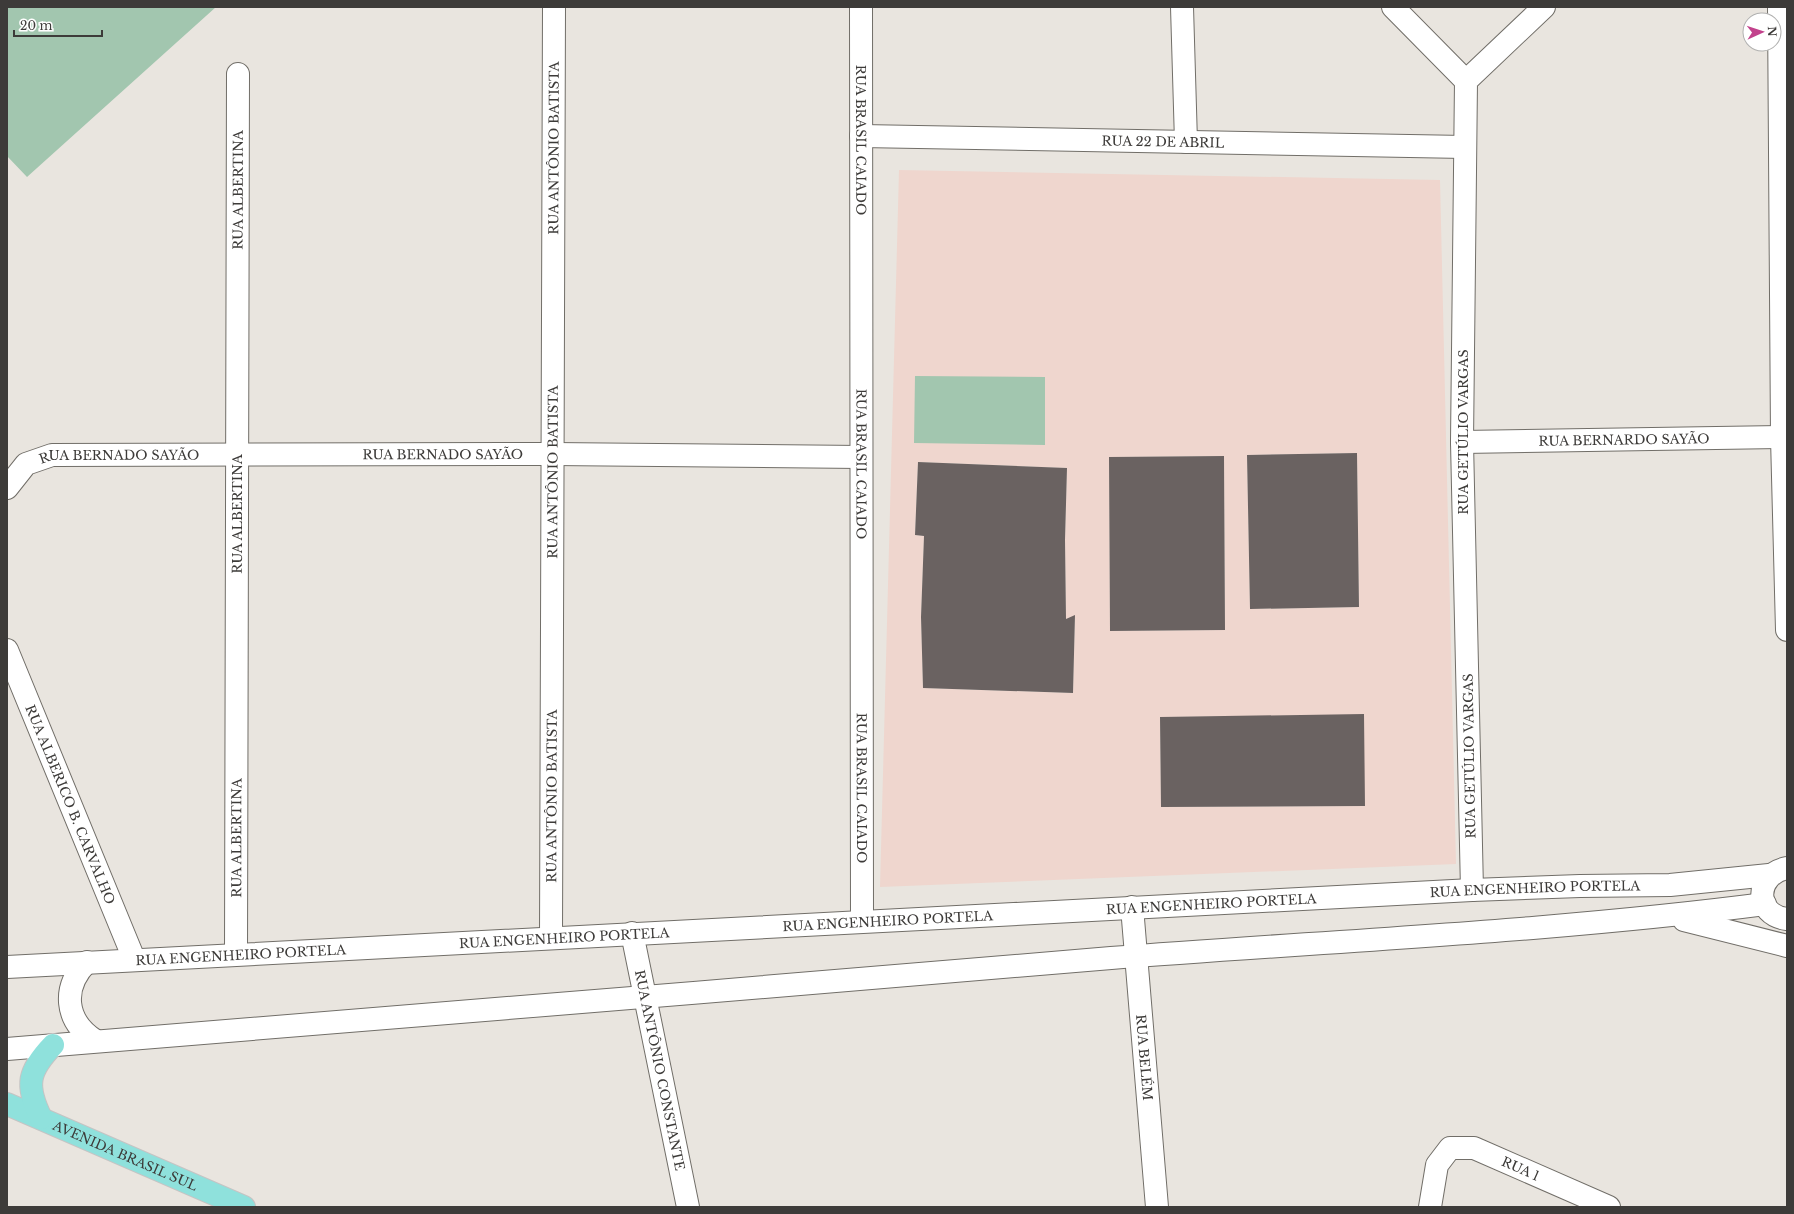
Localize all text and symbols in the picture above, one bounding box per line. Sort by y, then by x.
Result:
scale bar [14,12,102,38]
north arrow [1742,12,1782,52]
text: 20 m [20,18,52,33]
text: N [1765,26,1779,38]
street label: RUA ANTÔNIO BATISTA [545,60,563,235]
street label: RUA BRASIL CAIADO [852,65,869,215]
street label: RUA ALBERTINA [230,129,247,250]
street label: RUA 22 DE ABRIL [1101,132,1225,152]
street label: RUA GETÚLIO VARGAS [1455,349,1472,515]
street label: RUA ANTÔNIO BATISTA [544,384,562,559]
street label: RUA BRASIL CAIADO [852,389,870,539]
street label: RUA BERNARDO SAYÃO [1538,430,1710,450]
street label: RUA BERNADO SAYÃO [363,446,523,463]
street label: RUA BERNADO SAYÃO [37,447,199,468]
street label: RUA ALBERTINA [229,453,246,574]
street label: RUA GETÚLIO VARGAS [1460,673,1479,839]
street label: RUA ALBERICO B. CARVALHO [21,702,119,907]
street label: RUA ANTÔNIO BATISTA [543,708,561,883]
street label: RUA BRASIL CAIADO [853,713,870,863]
street label: RUA ALBERTINA [228,777,245,898]
street label: RUA ENGENHEIRO PORTELA [1429,877,1641,901]
street label: RUA ENGENHEIRO PORTELA [1106,890,1318,918]
street label: RUA ENGENHEIRO PORTELA [782,907,994,935]
street label: RUA ENGENHEIRO PORTELA [459,924,671,952]
street label: RUA ENGENHEIRO PORTELA [135,941,347,969]
street label: RUA ANTÔNIO CONSTANTE [631,968,688,1172]
street label: RUA BELÉM [1132,1014,1156,1101]
street label: AVENIDA BRASIL SUL [49,1117,201,1195]
street label: RUA 1 [1499,1153,1542,1185]

